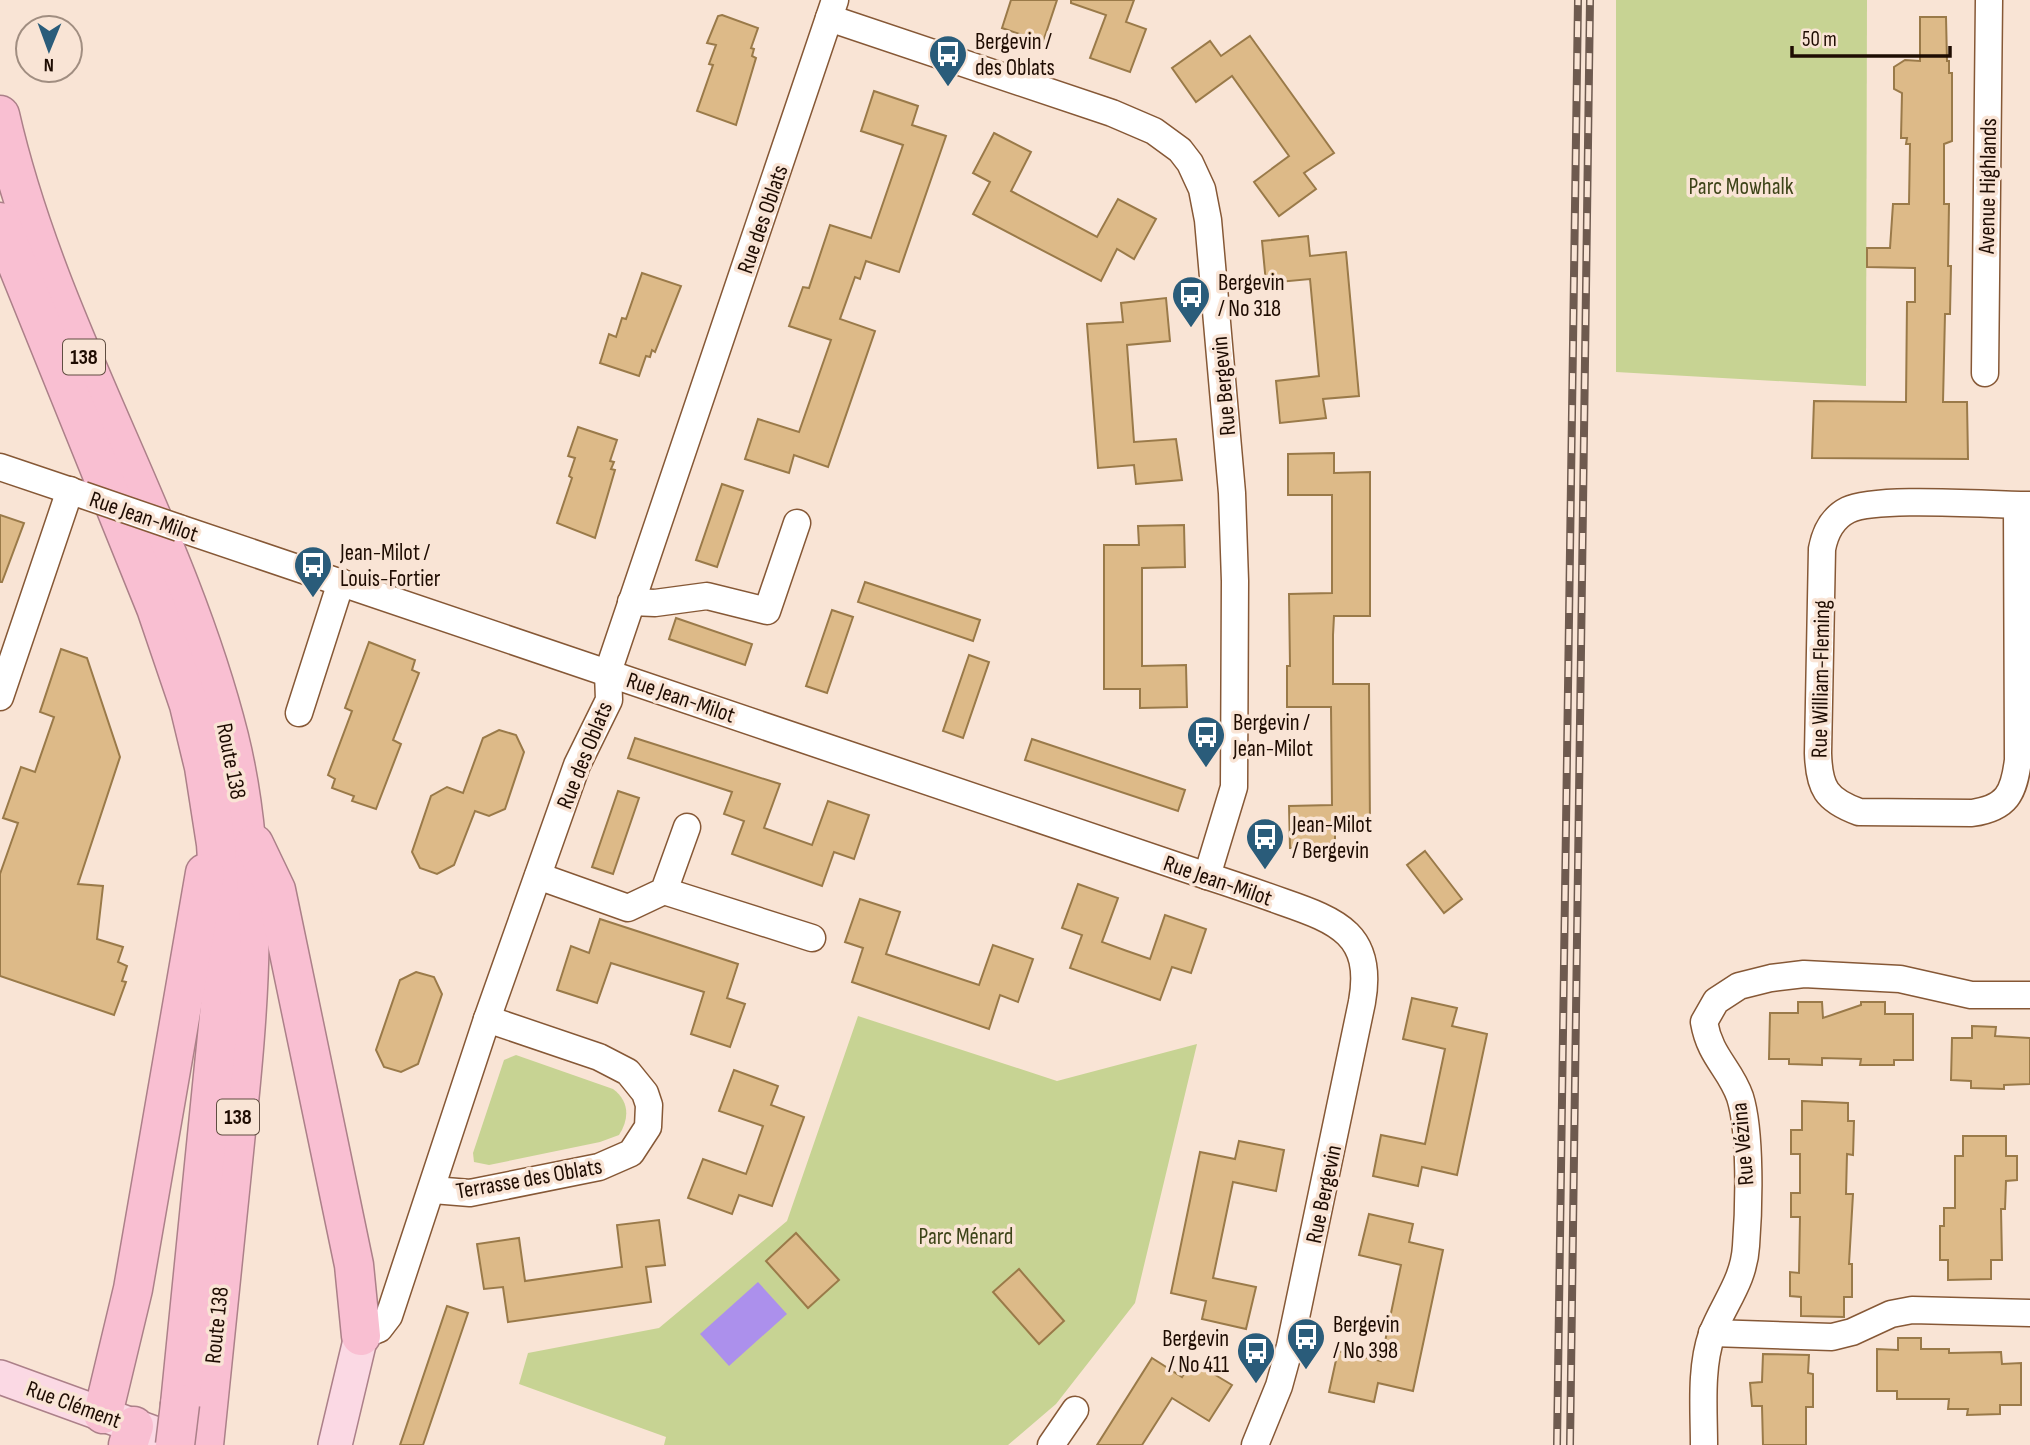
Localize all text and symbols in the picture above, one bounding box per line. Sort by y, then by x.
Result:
north arrow [14,14,84,84]
scale bar [1792,14,1950,58]
text: 50 m [1802,27,1837,52]
place label: Bergevin / des Oblats [975,28,1055,82]
bus stop icon: Bergevin / des Oblats [927,33,969,88]
text: N [43,53,54,76]
street label: Avenue Highlands [1973,118,2003,255]
street label: Rue des Oblats [731,161,795,277]
park label: Parc Mowhalk [1688,173,1794,201]
place label: Bergevin / No 318 [1218,269,1285,323]
bus stop icon: Bergevin / No 318 [1170,274,1212,329]
street label: Rue Bergevin [1206,335,1242,437]
road number: 138 [63,340,105,374]
street label: Rue Jean-Milot [86,485,202,549]
place label: Jean-Milot / Louis-Fortier [339,539,441,593]
bus stop icon: Jean-Milot / Louis-Fortier [292,544,334,599]
street label: Rue William-Fleming [1806,600,1836,758]
street label: Rue Jean-Milot [623,666,739,730]
street label: Rue des Oblats [551,698,619,813]
place label: Bergevin / Jean-Milot [1232,709,1313,763]
bus stop icon: Bergevin / Jean-Milot [1185,714,1227,769]
street label: Route 138 [210,721,252,802]
place label: Jean-Milot / Bergevin [1291,811,1372,865]
bus stop icon: Jean-Milot / Bergevin [1244,816,1286,871]
street label: Rue Jean-Milot [1160,849,1276,913]
road number: 138 [217,1100,259,1134]
street label: Rue Vézina [1725,1101,1761,1187]
street label: Rue Bergevin [1300,1142,1348,1246]
street label: Terrasse des Oblats [454,1152,604,1206]
park label: Parc Ménard [919,1223,1013,1251]
street label: Route 138 [199,1285,235,1365]
place label: Bergevin / No 398 [1333,1311,1400,1365]
bus stop icon: Bergevin / No 398 [1285,1316,1327,1371]
place label: Bergevin / No 411 [1162,1325,1229,1379]
bus stop icon: Bergevin / No 411 [1235,1330,1277,1385]
street label: Rue Clément [22,1375,125,1435]

